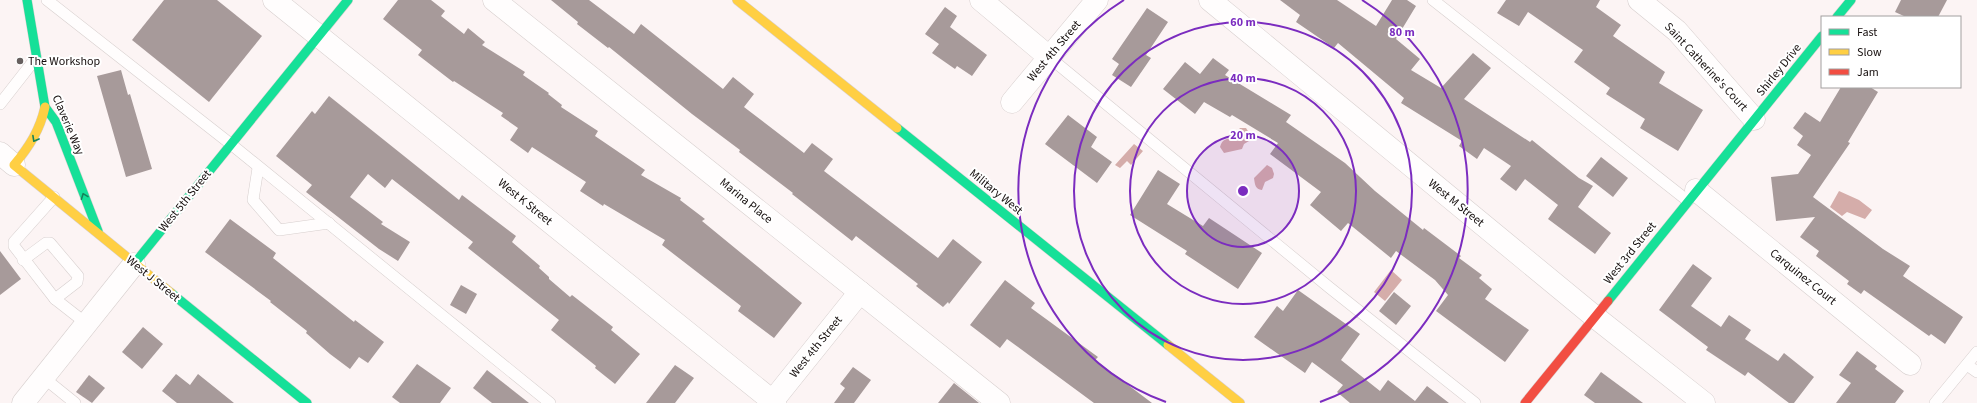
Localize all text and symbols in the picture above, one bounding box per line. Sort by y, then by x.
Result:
text: 60 m [1230,14,1256,31]
legend [1821,16,1961,88]
street label: West 4th Street [1023,17,1085,85]
street label: Saint Catherine's Court [1660,19,1752,115]
text: 80 m [1389,24,1415,41]
text: Fast [1857,24,1877,41]
street label: Shirley Drive [1753,40,1806,100]
text: Slow [1857,44,1882,61]
place label: The Workshop [28,53,100,70]
marker: The Workshop [15,56,25,66]
text: Jam [1857,64,1879,81]
text: 40 m [1230,70,1256,87]
street label: Claverie Way [48,92,88,158]
text: 20 m [1230,127,1256,144]
one-way arrow [32,135,40,142]
street label: Military West [966,165,1026,219]
street label: West 5th Street [155,166,215,236]
street label: Marina Place [716,174,776,228]
street label: West K Street [494,175,556,229]
street label: West M Street [1424,175,1488,231]
centre of rings [1236,184,1250,198]
one-way arrow [81,193,89,201]
street label: West 3rd Street [1600,218,1660,288]
street label: Carquinez Court [1766,245,1840,309]
street label: West J Street [122,252,184,306]
street label: West 4th Street [786,312,846,382]

